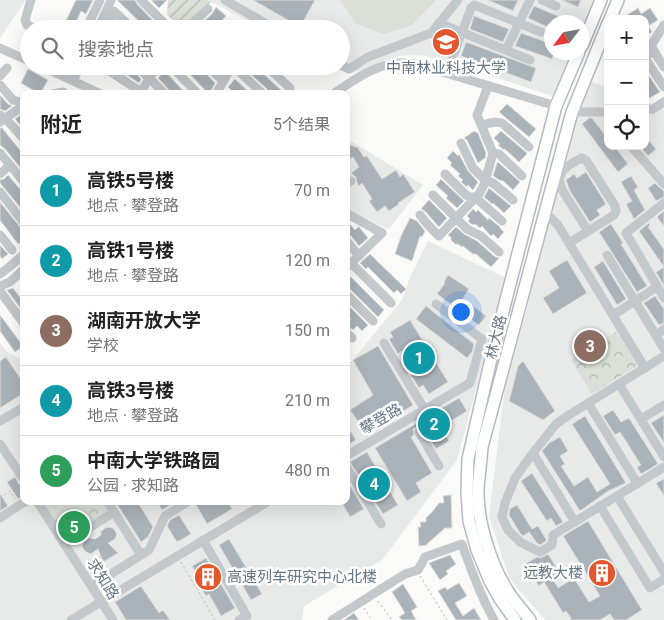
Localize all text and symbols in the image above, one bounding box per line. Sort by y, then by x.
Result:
north arrow [544,15,589,60]
map controls [604,15,649,150]
button: + [604,15,649,60]
search box [20,20,350,75]
school or university icon: 中南林业科技大学 [431,27,461,57]
icon: search [38,34,66,62]
text: 搜索地点 [78,38,154,61]
place label: 中南林业科技大学 [386,59,506,77]
button: − [604,60,649,105]
button: locate [604,105,649,150]
text: 附近 [40,113,82,137]
text: 5个结果 [273,115,330,134]
text: 高铁5号楼 [87,169,174,192]
text: 1 [51,181,61,200]
text: 70 m [294,181,330,200]
text: 地点 · 攀登路 [87,196,179,215]
text: 高铁1号楼 [87,239,174,262]
text: 2 [51,251,61,270]
text: 120 m [285,251,330,270]
text: 地点 · 攀登路 [87,266,179,285]
your location [448,299,474,325]
text: 湖南开放大学 [87,309,201,332]
street label: 林大路 [482,313,510,361]
text: 3 [51,321,61,340]
text: 150 m [285,321,330,340]
pin: 3 [574,327,606,365]
text: 学校 [87,336,119,355]
pin: 1 [403,339,435,377]
text: 高铁3号楼 [87,379,174,402]
text: 4 [51,391,61,410]
text: 210 m [285,391,330,410]
street label: 攀登路 [357,400,405,438]
pin: 2 [418,405,450,443]
text: 地点 · 攀登路 [87,406,179,425]
text: 中南大学铁路园 [87,449,220,472]
text: 5 [51,461,61,480]
text: 480 m [285,461,330,480]
pin: 4 [358,465,390,503]
text: 公园 · 求知路 [87,476,179,495]
pin: 5 [58,508,90,546]
street label: 求知路 [83,555,123,603]
building icon: 远教大楼 [587,558,617,588]
building icon: 高速列车研究中心北楼 [193,562,223,592]
place label: 远教大楼 [523,564,583,582]
place label: 高速列车研究中心北楼 [227,568,377,586]

